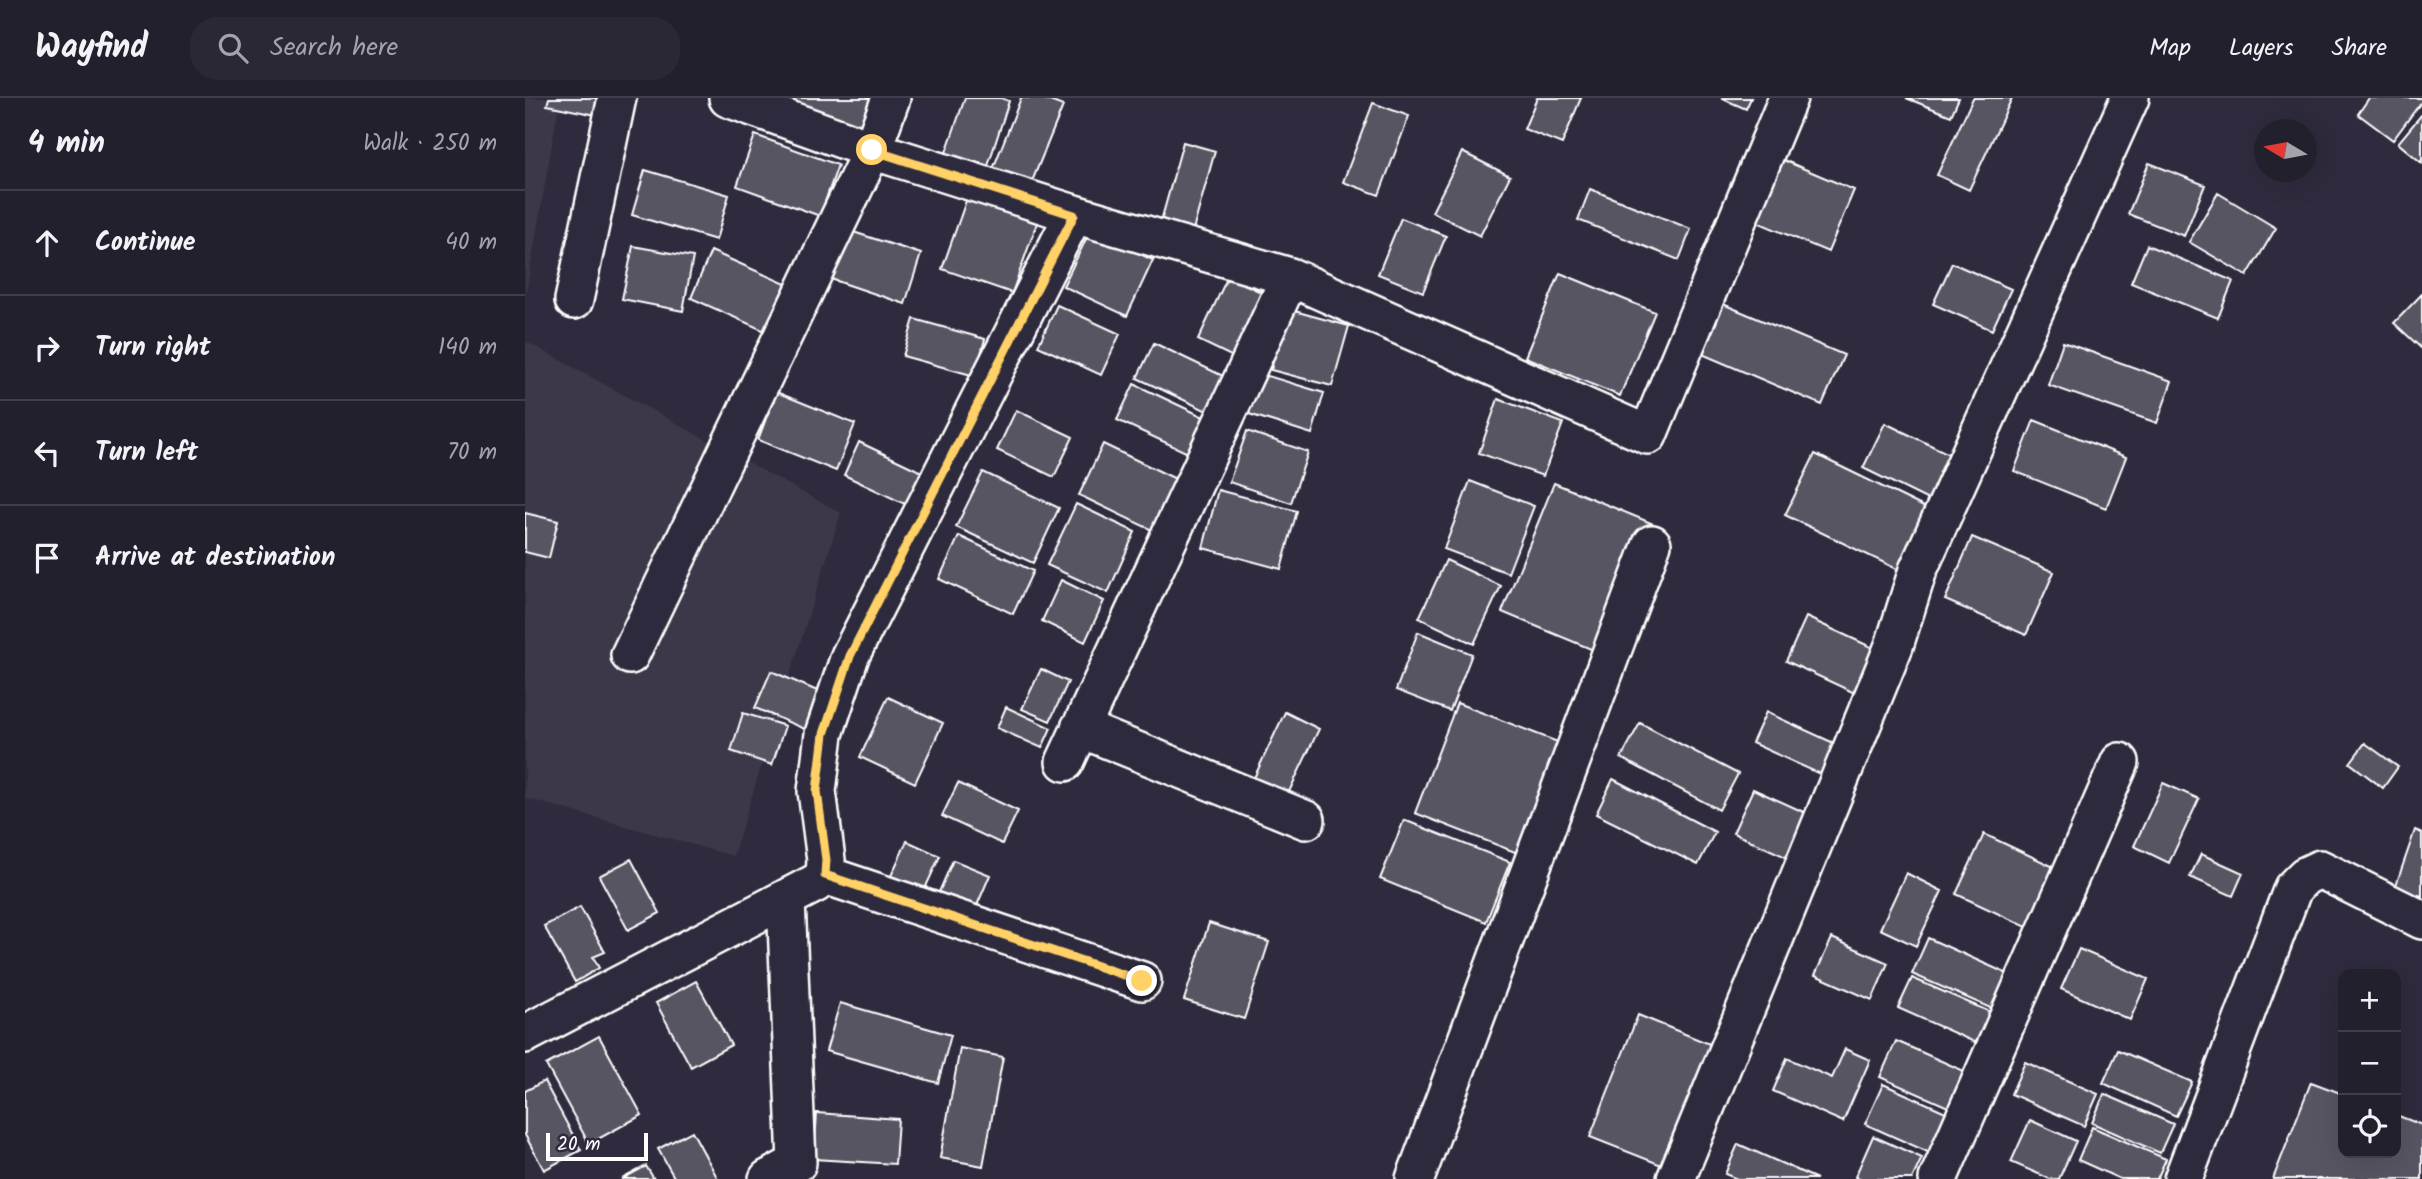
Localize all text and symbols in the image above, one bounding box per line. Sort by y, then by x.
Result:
search box [190,17,680,80]
text: Wayfind [35,22,148,75]
text: Search here [270,27,398,69]
icon: search [214,29,252,67]
text: Map [2149,29,2191,68]
text: Layers [2229,29,2293,68]
text: Share [2331,29,2387,68]
north arrow [2254,119,2317,182]
text: 4 min [28,120,105,168]
text: Walk · 250 m [363,126,497,162]
route start [856,134,887,165]
text: Continue [95,222,196,264]
icon: ahead [28,224,66,262]
text: 40 m [445,225,497,261]
text: Turn right [95,327,211,369]
icon: right [28,329,66,367]
text: 140 m [438,330,497,366]
text: Turn left [95,432,198,474]
icon: left [28,434,66,472]
text: 70 m [447,435,497,471]
text: Arrive at destination [95,537,335,579]
icon: arrive [28,539,66,577]
route end [1126,965,1157,996]
map controls [2338,969,2401,1158]
button: + [2338,969,2401,1032]
button: − [2338,1032,2401,1095]
button: locate [2338,1095,2401,1158]
scale bar [546,1130,647,1162]
text: 20 m [557,1130,600,1160]

